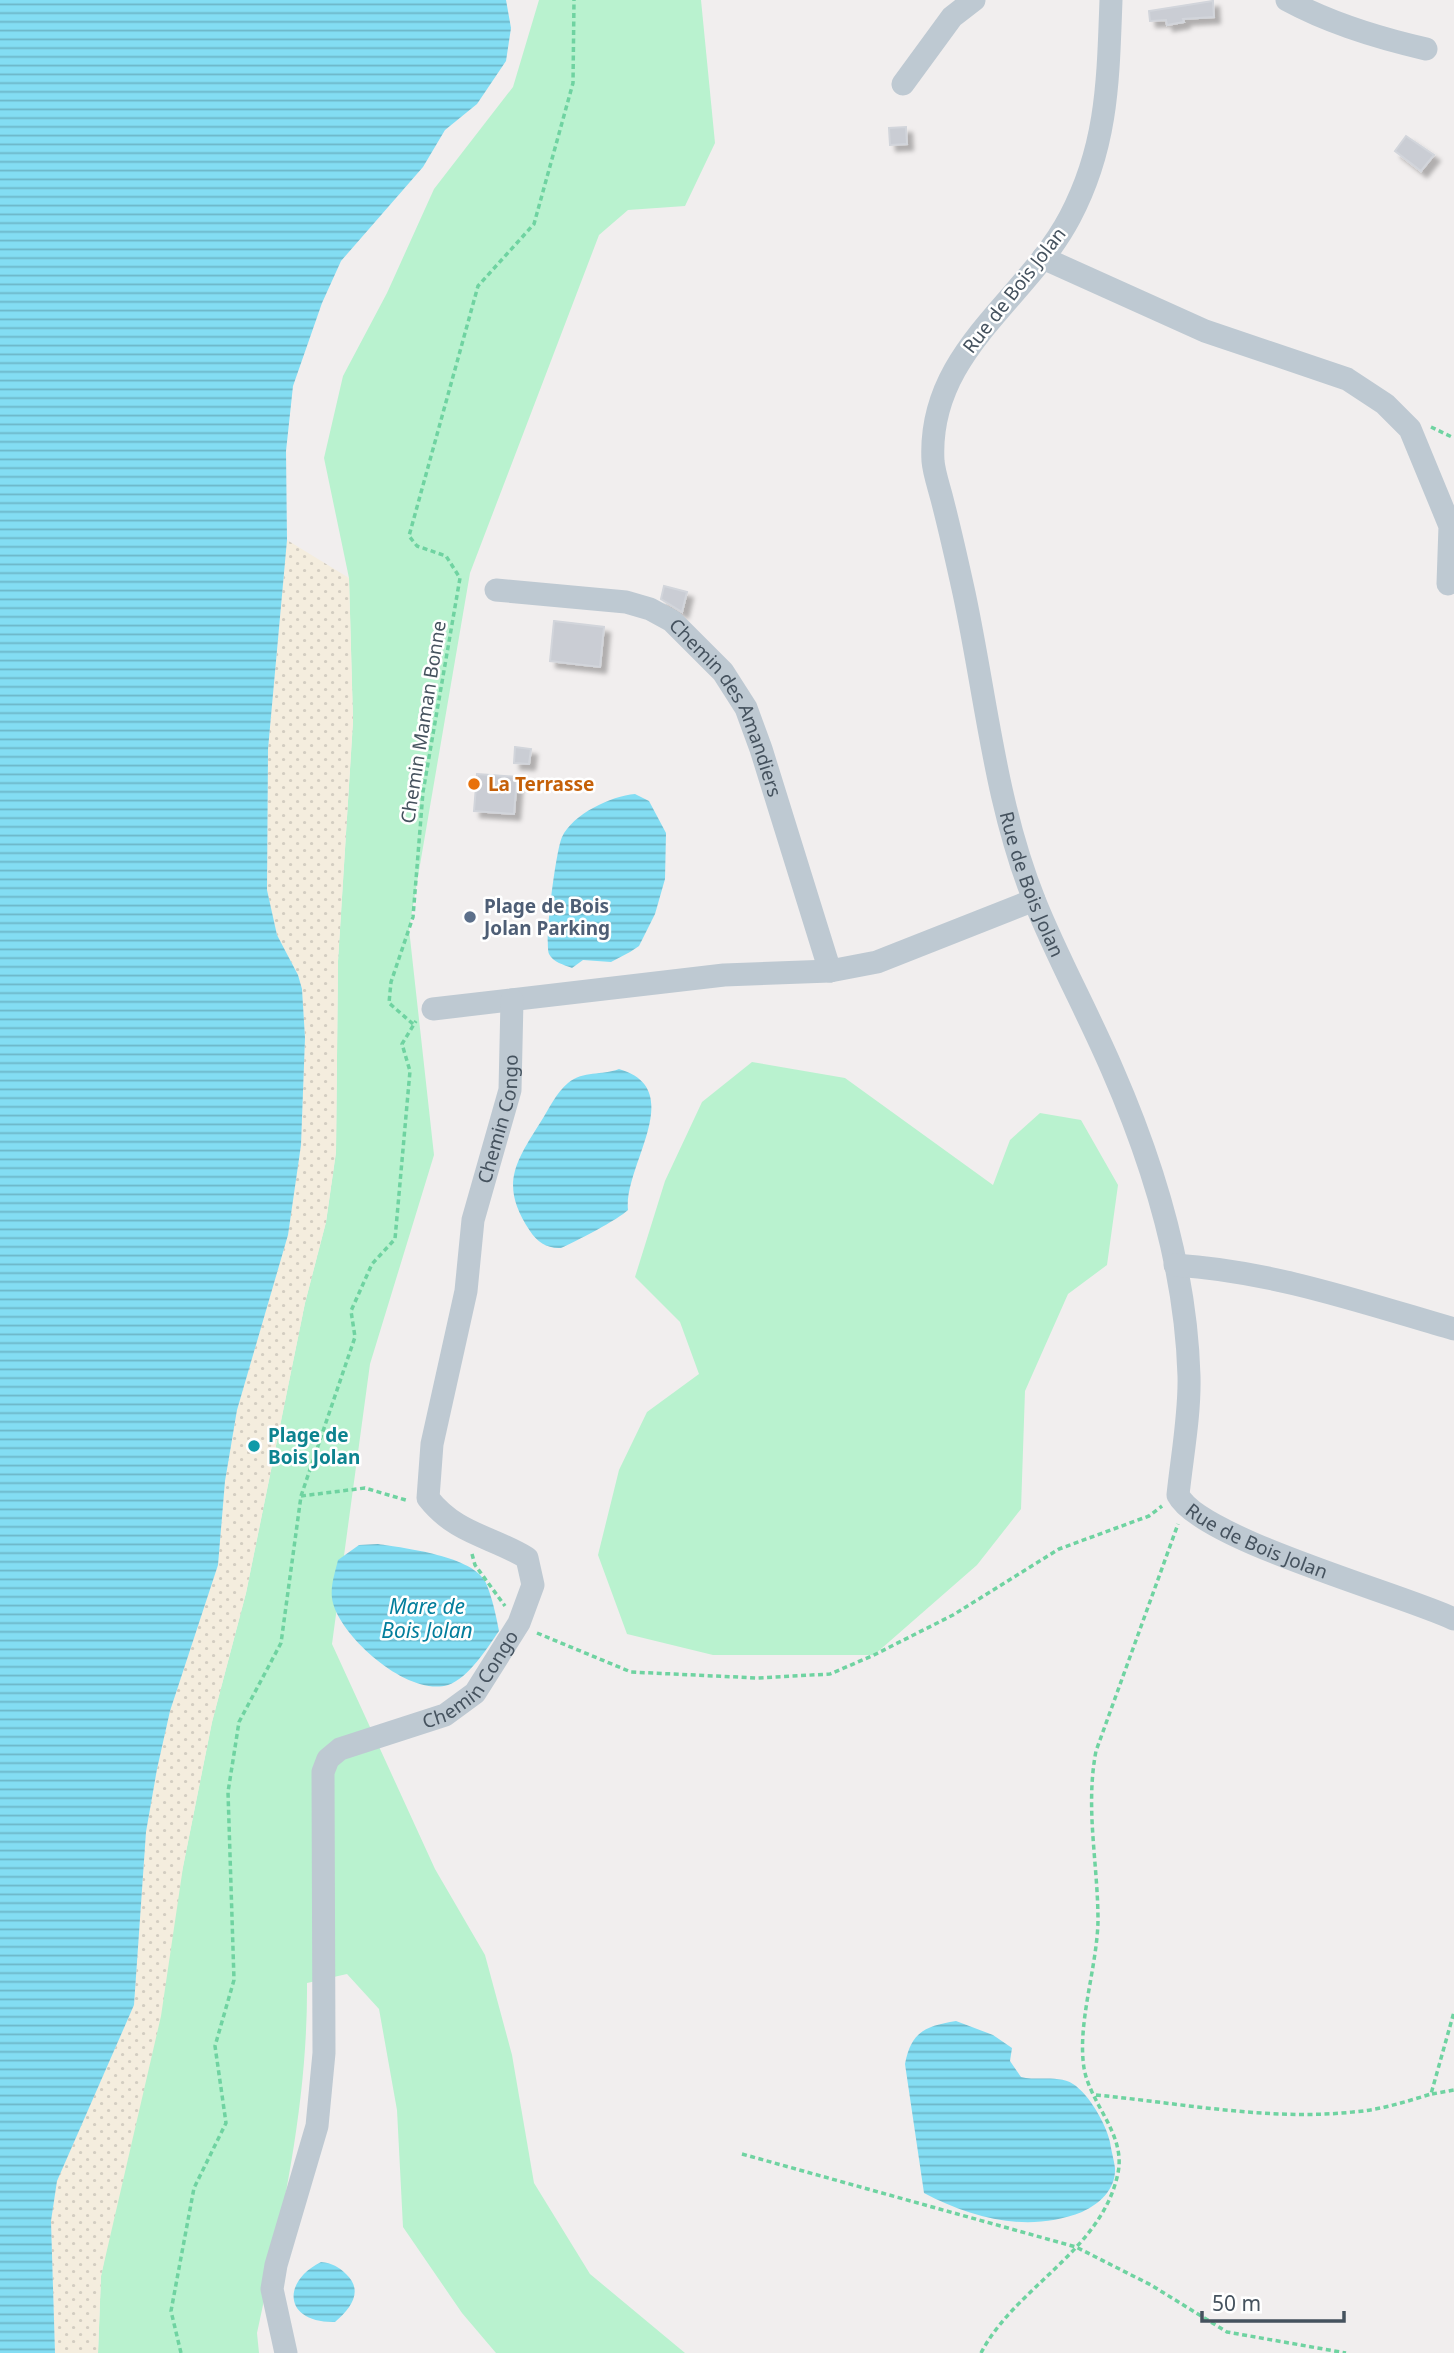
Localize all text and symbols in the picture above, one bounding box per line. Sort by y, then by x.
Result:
street label: Rue de Bois Jolan [957,222,1071,358]
street label: Chemin des Amandiers [663,612,788,800]
street label: Chemin Maman Bonne [394,619,452,825]
place label: La Terrasse [488,771,594,797]
marker: La Terrasse [466,776,482,792]
street label: Rue de Bois Jolan [994,809,1070,961]
place label: Plage de Bois Jolan Parking [482,893,610,941]
marker: Plage de Bois Jolan Parking [462,909,478,925]
street label: Chemin Congo [471,1054,524,1186]
place label: Plage de Bois Jolan [268,1422,360,1470]
marker: Plage de Bois Jolan [246,1438,262,1454]
street label: Rue de Bois Jolan [1180,1497,1331,1585]
water label: Mare de Bois Jolan [381,1592,473,1644]
street label: Chemin Congo [419,1625,524,1735]
scale bar [1202,2280,1344,2324]
text: 50 m [1212,2289,1261,2317]

